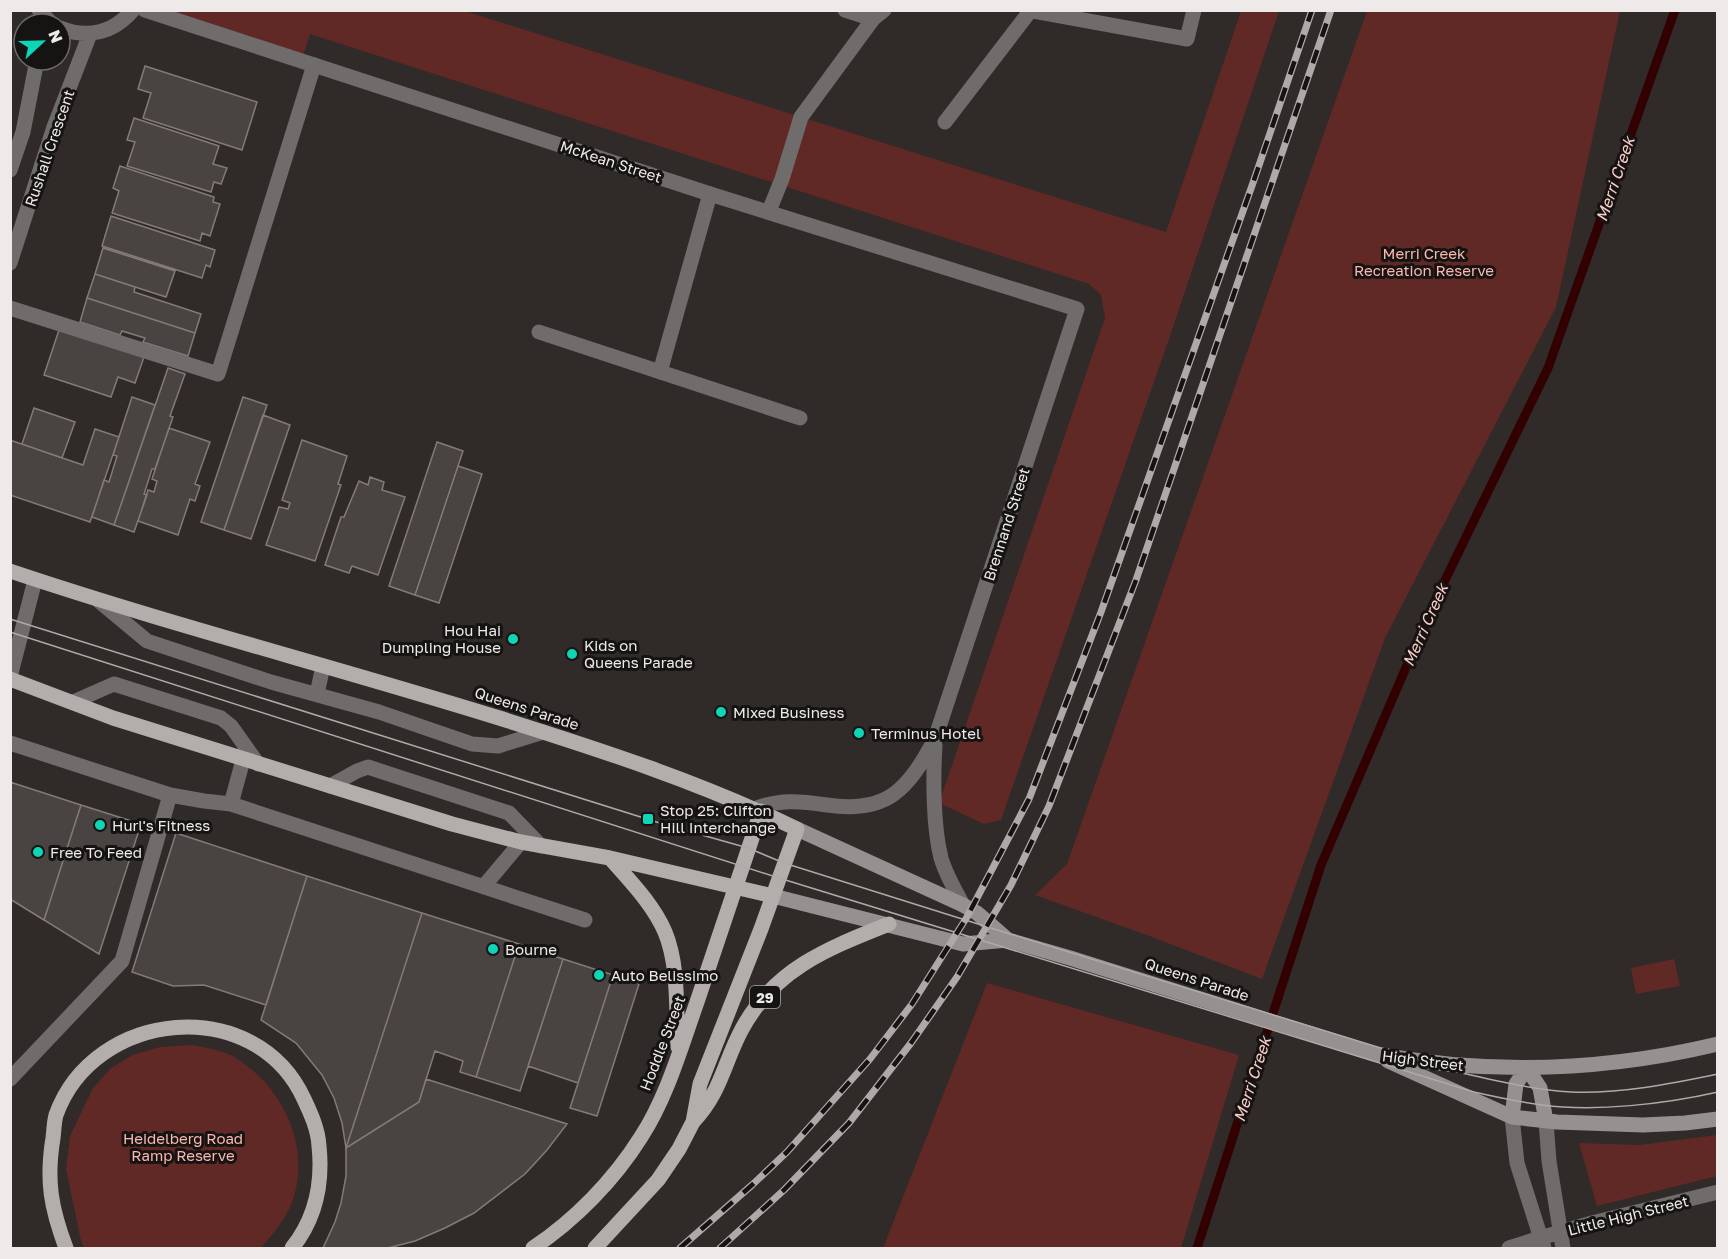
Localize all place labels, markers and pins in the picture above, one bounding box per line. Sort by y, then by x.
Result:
place label: Hou Hai Dumpling House [382,621,501,656]
marker: Hou Hai Dumpling House [506,632,520,646]
place label: Kids on Queens Parade [584,636,693,671]
marker: Kids on Queens Parade [565,647,579,661]
place label: Mixed Business [733,703,845,721]
marker: Mixed Business [714,705,728,719]
place label: Terminus Hotel [871,724,981,742]
marker: Terminus Hotel [852,726,866,740]
place label: Stop 25: Clifton Hill Interchange [660,801,776,836]
marker: Stop 25: Clifton Hill Interchange [641,812,655,826]
place label: Hurl's Fitness [112,816,210,834]
marker: Hurl's Fitness [93,818,107,832]
place label: Free To Feed [50,843,142,861]
marker: Free To Feed [31,845,45,859]
place label: Bourne [505,940,557,958]
marker: Bourne [486,942,500,956]
place label: Auto Belissimo [611,966,718,984]
marker: Auto Belissimo [592,968,606,982]

